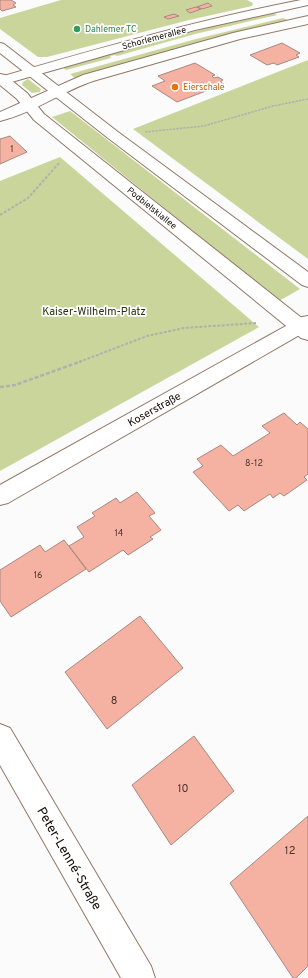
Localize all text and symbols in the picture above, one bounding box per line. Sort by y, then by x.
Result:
marker: Dahlemer TC [72,24,82,34]
place label: Dahlemer TC [85,24,137,35]
street label: Schorlemerallee [121,25,188,52]
marker: Eierschale [170,82,180,92]
place label: Eierschale [183,82,225,93]
house number: 1 [10,144,14,155]
street label: Podbielskiallee [125,185,179,232]
park label: Kaiser-Wilhelm-Platz [42,305,146,319]
street label: Koserstraße [125,389,184,430]
house number: 8-12 [245,458,263,469]
house number: 14 [115,528,124,539]
house number: 16 [34,570,42,581]
house number: 8 [111,694,117,708]
house number: 10 [177,782,189,796]
street label: Peter-Lenné-Straße [32,805,104,913]
house number: 12 [285,844,295,858]

